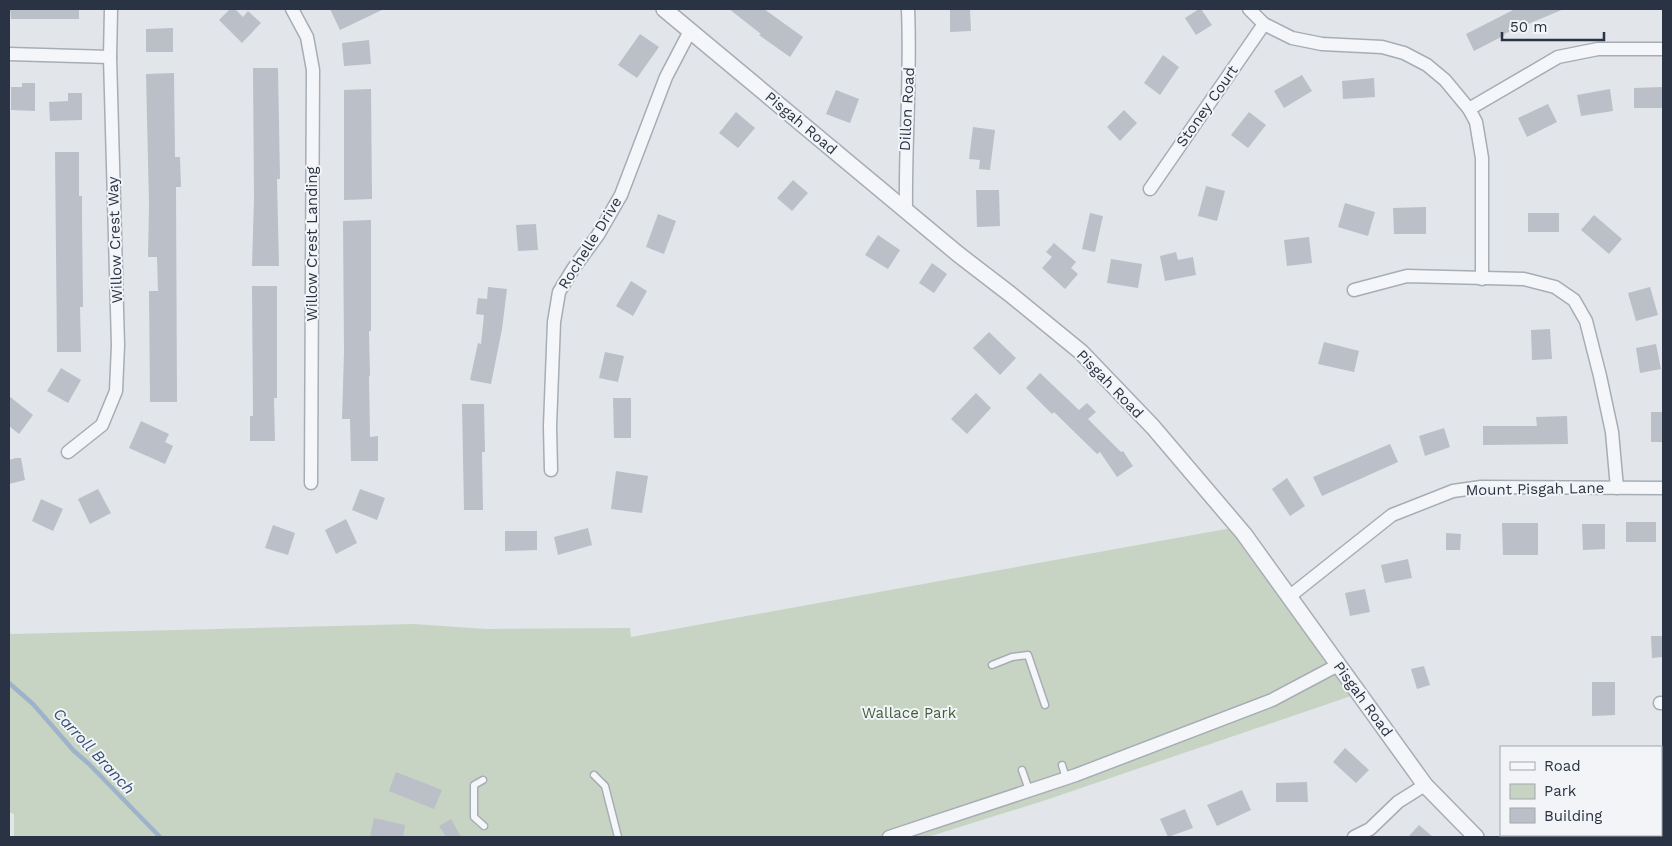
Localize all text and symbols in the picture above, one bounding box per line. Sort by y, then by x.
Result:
scale bar [1502,10,1604,42]
text: 50 m [1510,18,1547,36]
street label: Stoney Court [1172,61,1242,150]
street label: Dillon Road [896,67,918,151]
street label: Pisgah Road [761,88,841,158]
street label: Willow Crest Landing [303,166,321,322]
street label: Willow Crest Way [104,176,126,304]
street label: Rochelle Drive [554,194,626,292]
street label: Pisgah Road [1073,346,1147,422]
street label: Mount Pisgah Lane [1465,479,1605,499]
street label: Pisgah Road [1330,658,1396,740]
water label: Carroll Branch [49,704,139,798]
park label: Wallace Park [862,704,957,722]
legend [1500,746,1662,836]
text: Road [1544,757,1581,775]
text: Park [1544,782,1577,800]
text: Building [1544,807,1602,825]

